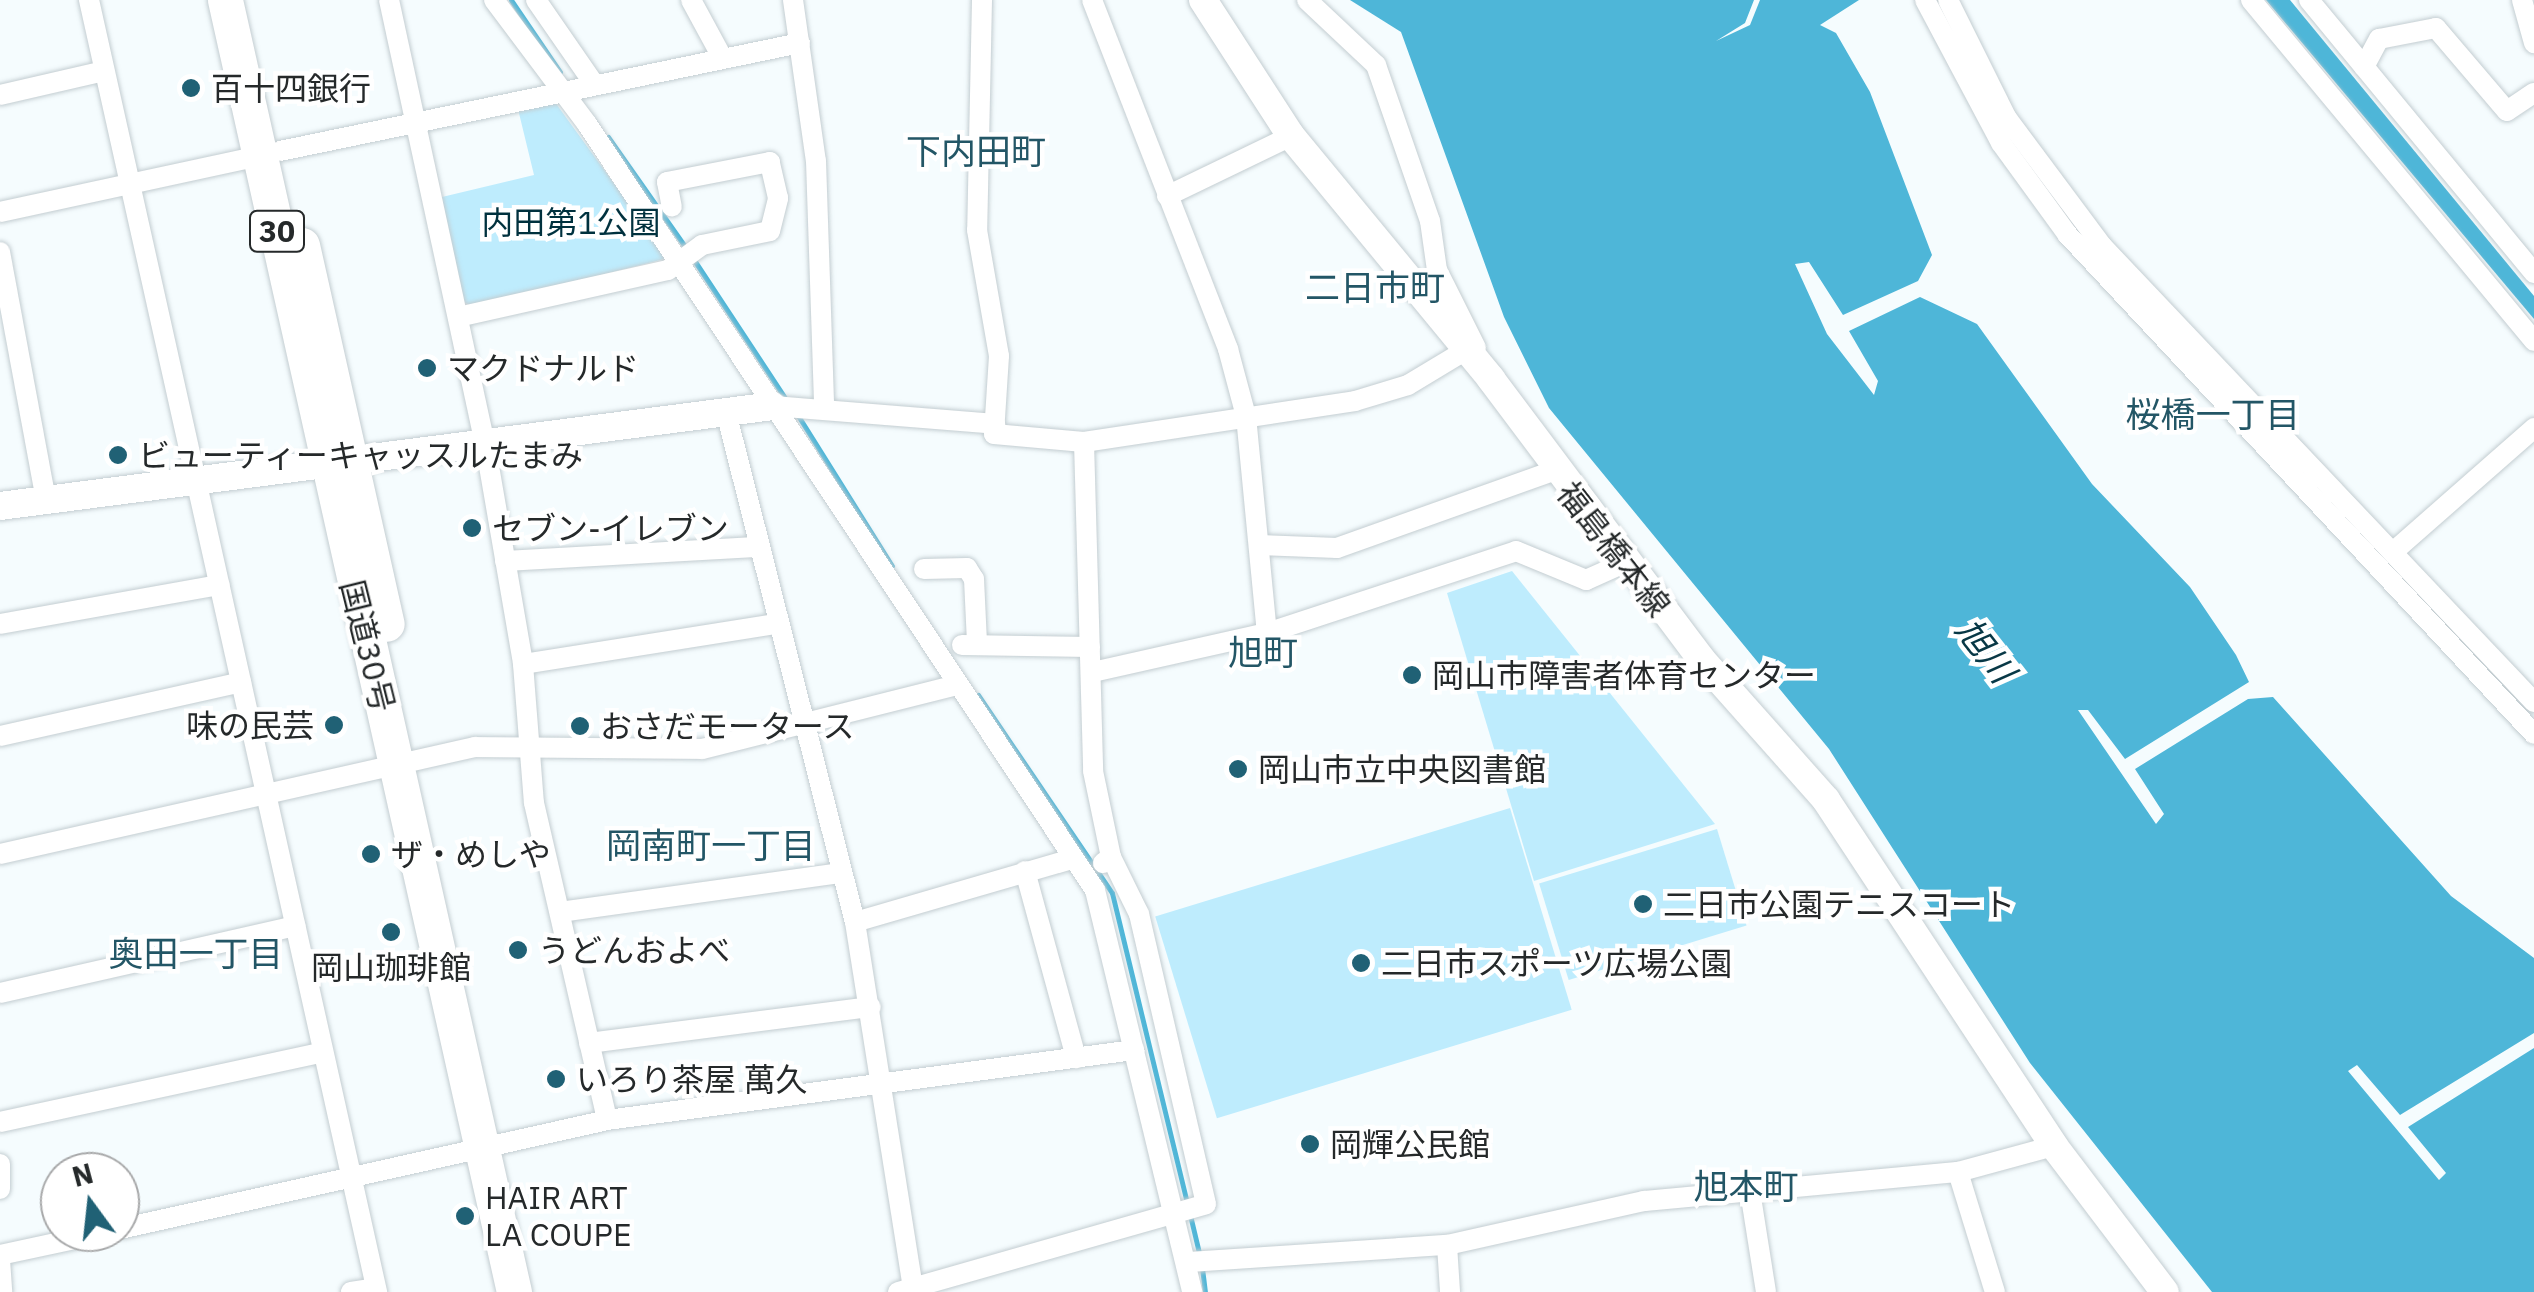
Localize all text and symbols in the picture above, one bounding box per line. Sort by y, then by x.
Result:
place label: 百十四銀行 [211,69,371,107]
marker: 百十四銀行 [180,77,202,99]
district label: 下内田町 [906,130,1046,172]
park label: 内田第1公園 [481,203,661,241]
road number: 30 [247,206,307,256]
district label: 二日市町 [1305,266,1445,308]
place label: マクドナルド [447,349,639,387]
marker: マクドナルド [416,357,438,379]
district label: 桜橋一丁目 [2126,393,2300,435]
place label: ビューティーキャッスルたまみ [138,436,586,474]
marker: ビューティーキャッスルたまみ [107,444,129,466]
street label: 福島橋本線 [1550,474,1678,624]
place label: セブン-イレブン [492,509,729,547]
marker: セブン-イレブン [461,517,483,539]
street label: 国道30号 [333,576,403,716]
water label: 旭川 [1948,609,2024,691]
district label: 旭町 [1228,631,1298,673]
place label: 岡山市障害者体育センター [1432,656,1816,694]
marker: 岡山市障害者体育センター [1401,664,1423,686]
place label: 味の民芸 [186,706,314,744]
place label: おさだモータース [600,707,856,745]
marker: 味の民芸 [323,714,345,736]
marker: おさだモータース [569,715,591,737]
place label: 岡山市立中央図書館 [1258,750,1546,788]
marker: 岡山市立中央図書館 [1227,758,1249,780]
district label: 岡南町一丁目 [606,824,816,866]
place label: ザ・めしや [391,835,551,873]
marker: ザ・めしや [360,843,382,865]
place label: 二日市公園テニスコート [1663,885,2015,923]
marker: 二日市公園テニスコート [1632,893,1654,915]
marker: 岡山珈琲館 [380,921,402,943]
place label: うどんおよべ [538,931,730,969]
district label: 奥田一丁目 [109,932,283,974]
marker: うどんおよべ [507,939,529,961]
place label: 二日市スポーツ広場公園 [1381,944,1733,982]
place label: 岡山珈琲館 [311,948,471,986]
marker: 二日市スポーツ広場公園 [1350,952,1372,974]
place label: いろり茶屋 萬久 [576,1060,808,1098]
marker: いろり茶屋 萬久 [545,1068,567,1090]
place label: 岡輝公民館 [1330,1125,1490,1163]
marker: 岡輝公民館 [1299,1133,1321,1155]
north arrow [40,1152,140,1252]
text: N [68,1154,97,1195]
district label: 旭本町 [1694,1165,1798,1207]
place label: HAIR ART LA COUPE [485,1179,632,1254]
marker: HAIR ART LA COUPE [454,1205,476,1227]

